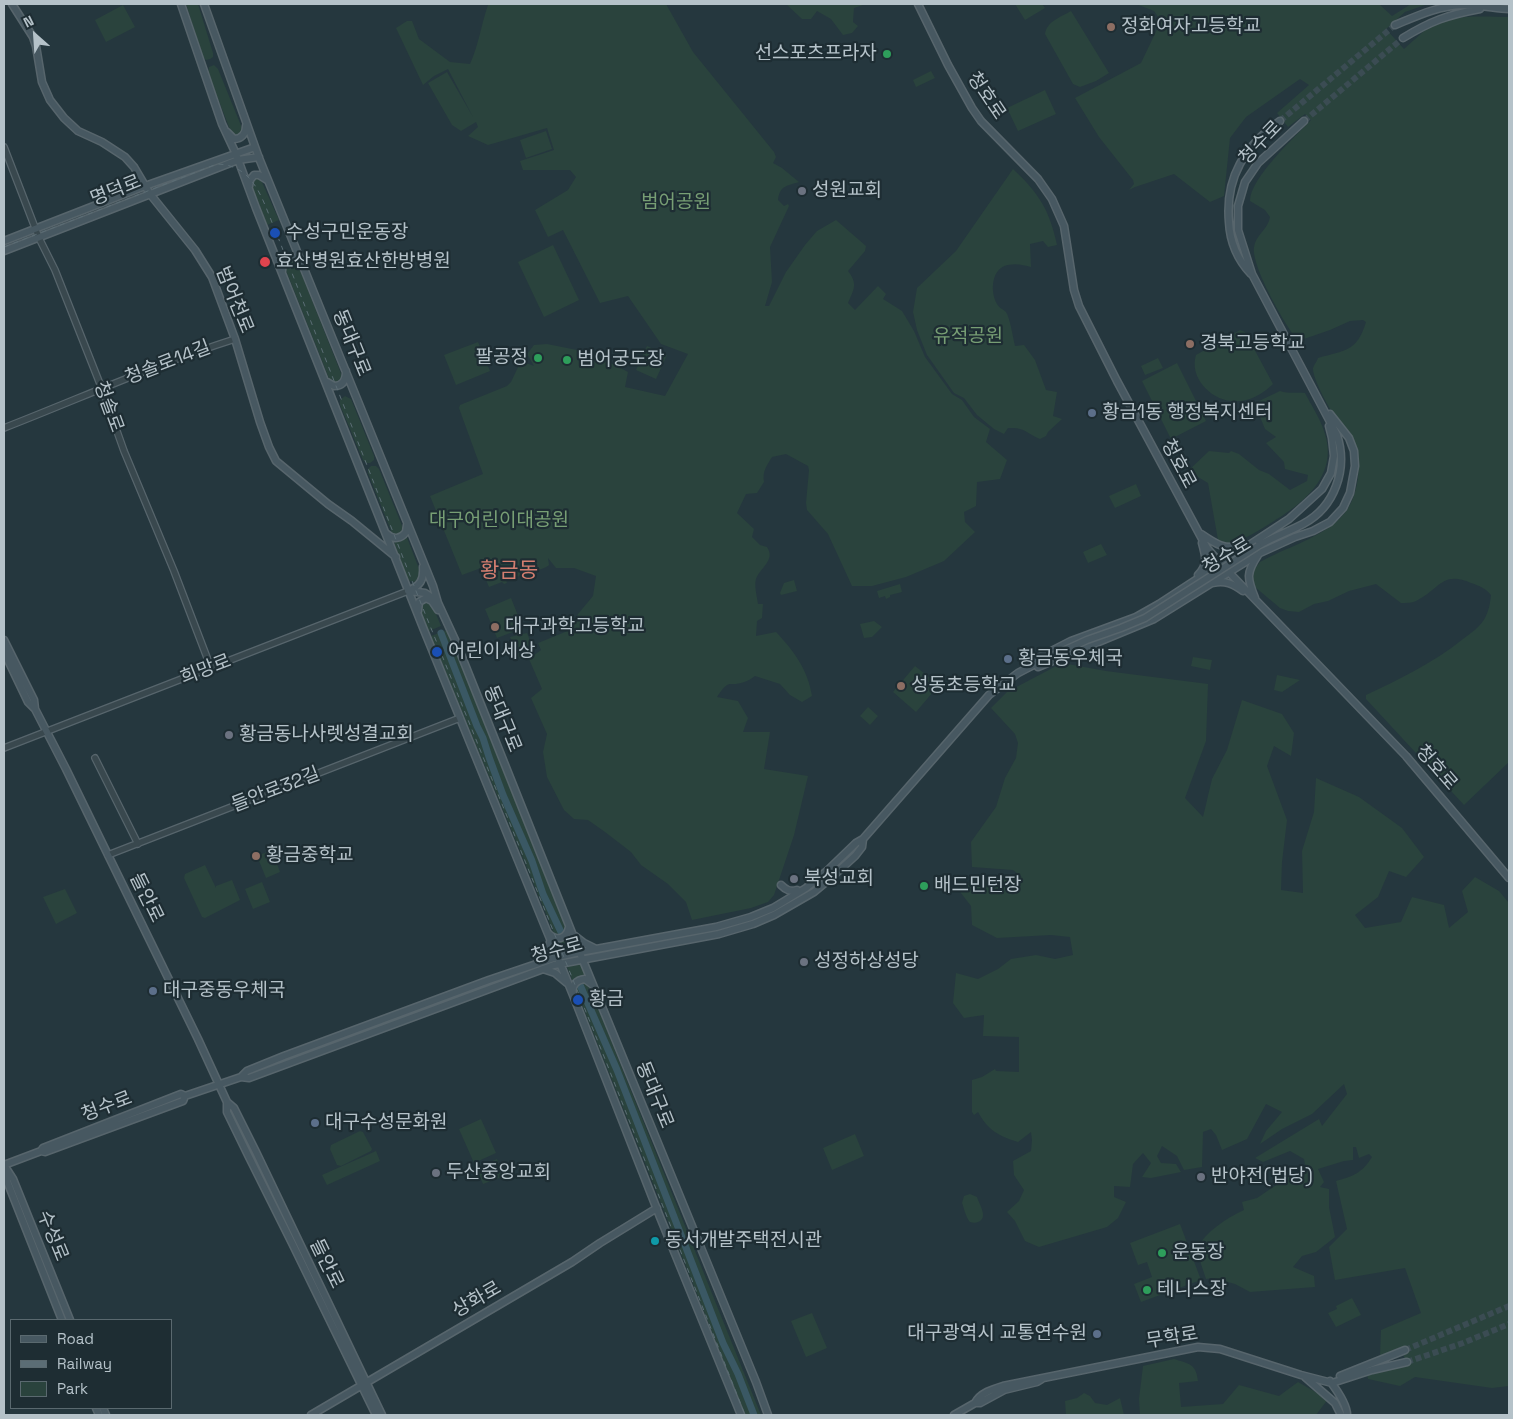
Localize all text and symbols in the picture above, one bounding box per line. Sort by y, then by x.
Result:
north arrow [10,10,60,60]
text: N [20,11,37,32]
place label: 정화여자고등학교 [1121,16,1261,38]
marker: 정화여자고등학교 [1105,21,1117,33]
place label: 선스포츠프라자 [755,43,877,65]
marker: 선스포츠프라자 [881,48,893,60]
street label: 청호로 [962,68,1010,124]
street label: 청수로 [1235,116,1287,170]
street label: 명덕로 [87,171,145,211]
place label: 성원교회 [812,180,882,202]
marker: 성원교회 [796,185,808,197]
park label: 범어공원 [641,192,711,214]
place label: 수성구민운동장 [286,222,408,244]
marker: 수성구민운동장 [268,226,282,240]
place label: 효산병원효산한방병원 [276,251,451,273]
marker: 효산병원효산한방병원 [258,255,272,269]
street label: 범어천로 [210,263,258,337]
street label: 동대구로 [327,306,375,380]
park label: 유적공원 [933,326,1003,348]
place label: 경북고등학교 [1200,333,1305,355]
street label: 청솔로14길 [122,336,214,390]
marker: 경북고등학교 [1184,338,1196,350]
place label: 팔공정 [476,347,528,369]
place label: 범어궁도장 [577,349,664,371]
marker: 팔공정 [532,352,544,364]
marker: 범어궁도장 [561,354,573,366]
street label: 청솔로 [88,378,128,436]
place label: 황금1동 행정복지센터 [1102,402,1272,424]
marker: 황금1동 행정복지센터 [1086,407,1098,419]
street label: 청호로 [1156,435,1200,493]
park label: 대구어린이대공원 [429,510,569,532]
street label: 청수로 [1199,533,1255,579]
district label: 황금동 [480,558,538,584]
place label: 대구과학고등학교 [505,616,645,638]
marker: 대구과학고등학교 [489,621,501,633]
place label: 어린이세상 [448,641,535,663]
marker: 어린이세상 [430,645,444,659]
place label: 황금동우체국 [1018,648,1123,670]
street label: 희망로 [177,650,235,690]
marker: 황금동우체국 [1002,653,1014,665]
place label: 성동초등학교 [911,675,1016,697]
marker: 성동초등학교 [895,680,907,692]
street label: 동대구로 [478,682,526,756]
place label: 황금동나사렛성결교회 [239,724,414,746]
marker: 황금동나사렛성결교회 [223,729,235,741]
street label: 청호로 [1410,741,1462,795]
street label: 들안로32길 [229,763,323,817]
place label: 황금중학교 [266,845,353,867]
marker: 황금중학교 [250,850,262,862]
place label: 북성교회 [804,868,874,890]
street label: 들안로 [124,869,168,927]
marker: 북성교회 [788,873,800,885]
place label: 배드민턴장 [934,875,1021,897]
marker: 배드민턴장 [918,880,930,892]
street label: 청수로 [529,933,585,969]
place label: 성정하상성당 [814,951,919,973]
marker: 성정하상성당 [798,956,810,968]
place label: 대구중동우체국 [163,980,285,1002]
marker: 대구중동우체국 [147,985,159,997]
place label: 황금 [589,989,624,1011]
marker: 황금 [571,993,585,1007]
street label: 동대구로 [630,1058,678,1132]
street label: 청수로 [78,1087,136,1127]
place label: 대구수성문화원 [325,1112,447,1134]
marker: 대구수성문화원 [309,1117,321,1129]
place label: 두산중앙교회 [446,1162,551,1184]
place label: 반야전(법당) [1211,1166,1313,1188]
marker: 두산중앙교회 [430,1167,442,1179]
marker: 반야전(법당) [1195,1171,1207,1183]
street label: 수성로 [32,1207,72,1265]
place label: 동서개발주택전시관 [665,1230,822,1252]
street label: 들안로 [304,1235,348,1293]
marker: 동서개발주택전시관 [649,1235,661,1247]
place label: 운동장 [1172,1242,1224,1264]
marker: 운동장 [1156,1247,1168,1259]
street label: 상화로 [449,1277,505,1323]
place label: 테니스장 [1157,1279,1227,1301]
marker: 테니스장 [1141,1284,1153,1296]
legend [10,1319,172,1409]
place label: 대구광역시 교통연수원 [907,1323,1087,1345]
street label: 무학로 [1144,1323,1200,1353]
marker: 대구광역시 교통연수원 [1091,1328,1103,1340]
text: Road [57,1329,94,1348]
text: Railway [57,1354,112,1373]
text: Park [57,1379,88,1398]

